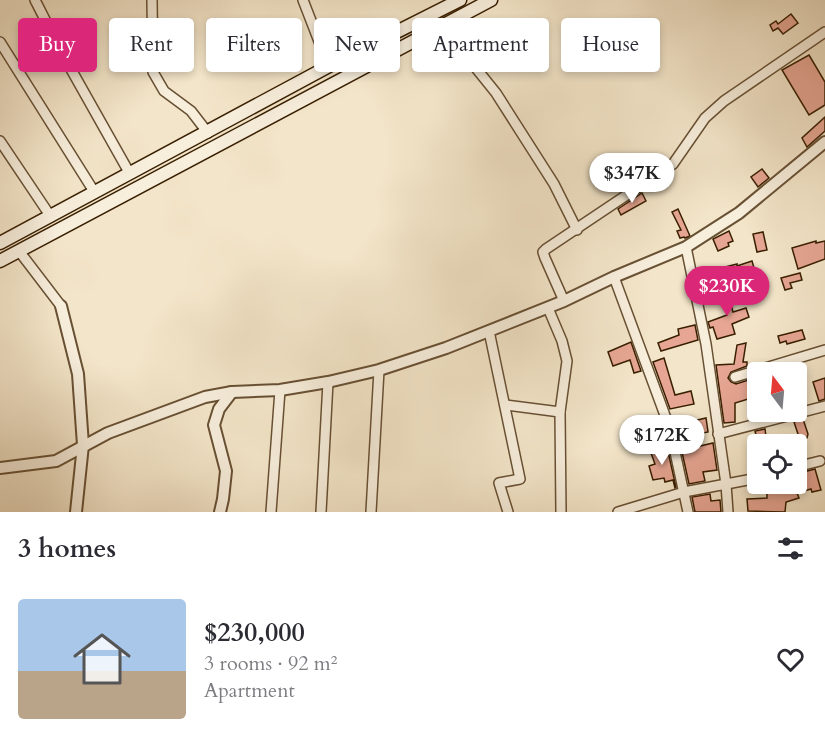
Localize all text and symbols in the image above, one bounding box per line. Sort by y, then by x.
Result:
chip: Buy [18,18,97,72]
chip: Rent [109,18,194,72]
chip: Filters [206,18,302,72]
chip: New [314,18,400,72]
chip: Apartment [412,18,549,72]
chip: House [561,18,660,72]
pin: $347K [590,153,674,204]
text: $347K [603,159,661,186]
pin: $230K [685,266,769,317]
text: $230K [698,272,756,299]
north arrow [747,362,807,422]
map controls [747,362,807,494]
pin: $172K [620,415,704,466]
text: $172K [633,421,691,448]
button: locate [747,434,807,494]
text: 3 homes [18,531,116,566]
icon: filters [774,532,807,565]
text: $230,000 [204,615,305,650]
icon: home [66,623,138,695]
icon: heart [774,643,807,676]
text: 3 rooms · 92 m² [204,650,337,677]
text: Apartment [204,677,295,704]

